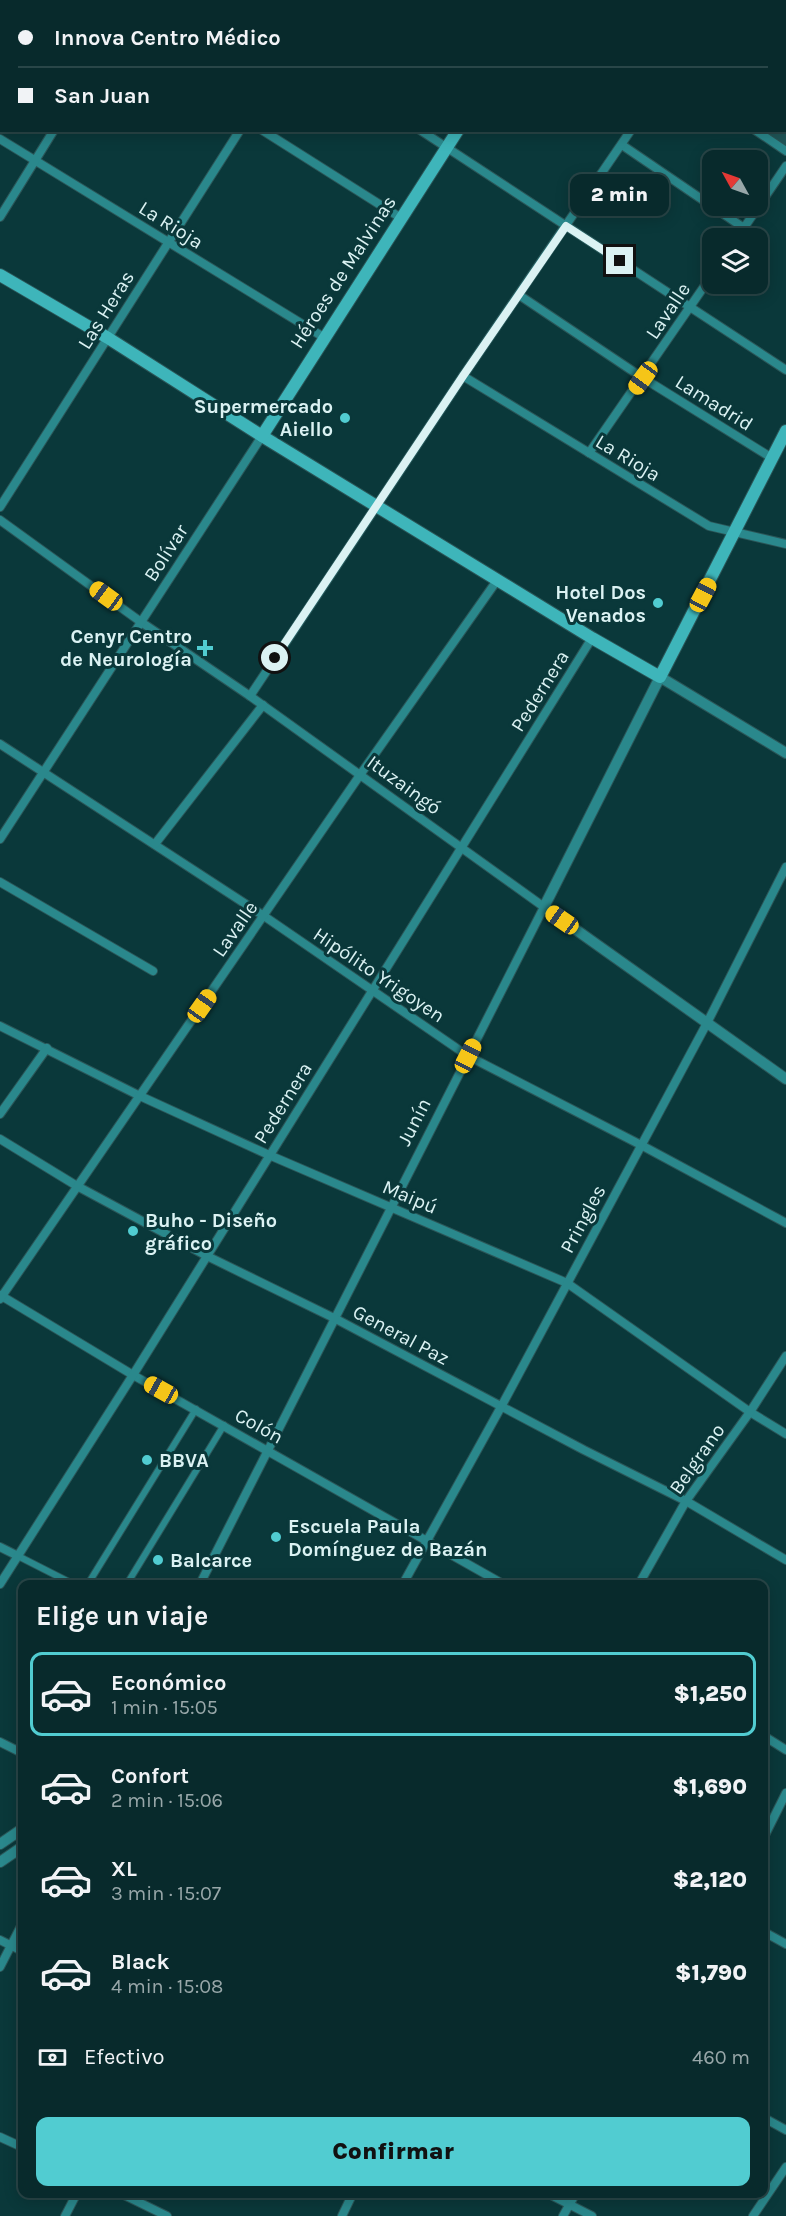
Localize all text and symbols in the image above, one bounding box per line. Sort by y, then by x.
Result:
text: Innova Centro Médico [54,25,281,51]
text: San Juan [54,83,150,109]
north arrow [702,150,768,216]
map controls [702,150,768,294]
callout: 2 min [570,174,670,216]
text: 2 min [591,183,648,206]
street label: Héroes de Malvinas [285,191,401,353]
street label: La Rioja [135,196,207,254]
button: layers [702,228,768,294]
route end [606,247,633,274]
street label: Las Heras [73,267,139,353]
street label: Lavalle [641,278,695,344]
car [625,358,661,398]
street label: Lamadrid [671,370,757,436]
place label: Supermercado Aiello [194,395,333,441]
marker: Supermercado Aiello [338,411,352,425]
street label: La Rioja [591,430,665,486]
street label: Bolívar [139,520,193,586]
car [687,575,719,615]
car [86,578,126,614]
place label: Hotel Dos Venados [555,581,646,627]
marker: Hotel Dos Venados [651,596,665,610]
place label: Cenyr Centro de Neurología [60,625,192,671]
marker: Cenyr Centro de Neurología [196,639,214,657]
route start [261,644,288,671]
street label: Pedernera [506,646,574,736]
street label: Ituzaingó [362,750,446,820]
street label: Lavalle [208,897,262,961]
car [542,902,582,938]
street label: Hipólito Yrigoyen [309,923,449,1027]
car [184,986,220,1026]
car [452,1036,484,1076]
street label: Pedernera [249,1058,317,1148]
street label: Junín [392,1094,436,1150]
street label: Maipú [379,1175,441,1219]
street label: Pringles [555,1181,611,1257]
place label: Buho - Diseño gráfico [145,1209,277,1255]
marker: Buho - Diseño gráfico [126,1224,140,1238]
street label: General Paz [349,1300,453,1370]
car [141,1373,181,1407]
street label: Colón [231,1403,287,1449]
street label: Belgrano [664,1419,730,1499]
place label: BBVA [159,1449,209,1472]
marker: BBVA [140,1453,154,1467]
place label: Escuela Paula Domínguez de Bazán [288,1515,487,1561]
marker: Escuela Paula Domínguez de Bazán [269,1530,283,1544]
place label: Balcarce [170,1549,252,1572]
marker: Balcarce [151,1553,165,1567]
text: Elige un viaje [36,1600,208,1632]
icon: car [39,1667,93,1721]
text: Económico [111,1670,226,1696]
text: $1,250 [674,1681,747,1707]
text: 1 min · 15:05 [111,1696,218,1719]
icon: car [39,1760,93,1814]
text: Confort [111,1763,189,1789]
text: $1,690 [672,1774,747,1800]
text: 2 min · 15:06 [111,1789,223,1812]
icon: car [39,1853,93,1907]
text: XL [111,1856,137,1882]
text: $2,120 [673,1867,747,1893]
text: 3 min · 15:07 [111,1882,221,1905]
icon: car [39,1946,93,2000]
text: Black [111,1949,170,1975]
text: $1,790 [675,1960,747,1986]
text: 4 min · 15:08 [111,1975,223,1998]
icon: cash [36,2041,69,2074]
text: Efectivo [84,2044,164,2070]
text: 460 m [692,2046,750,2069]
button: Confirmar [36,2117,750,2186]

